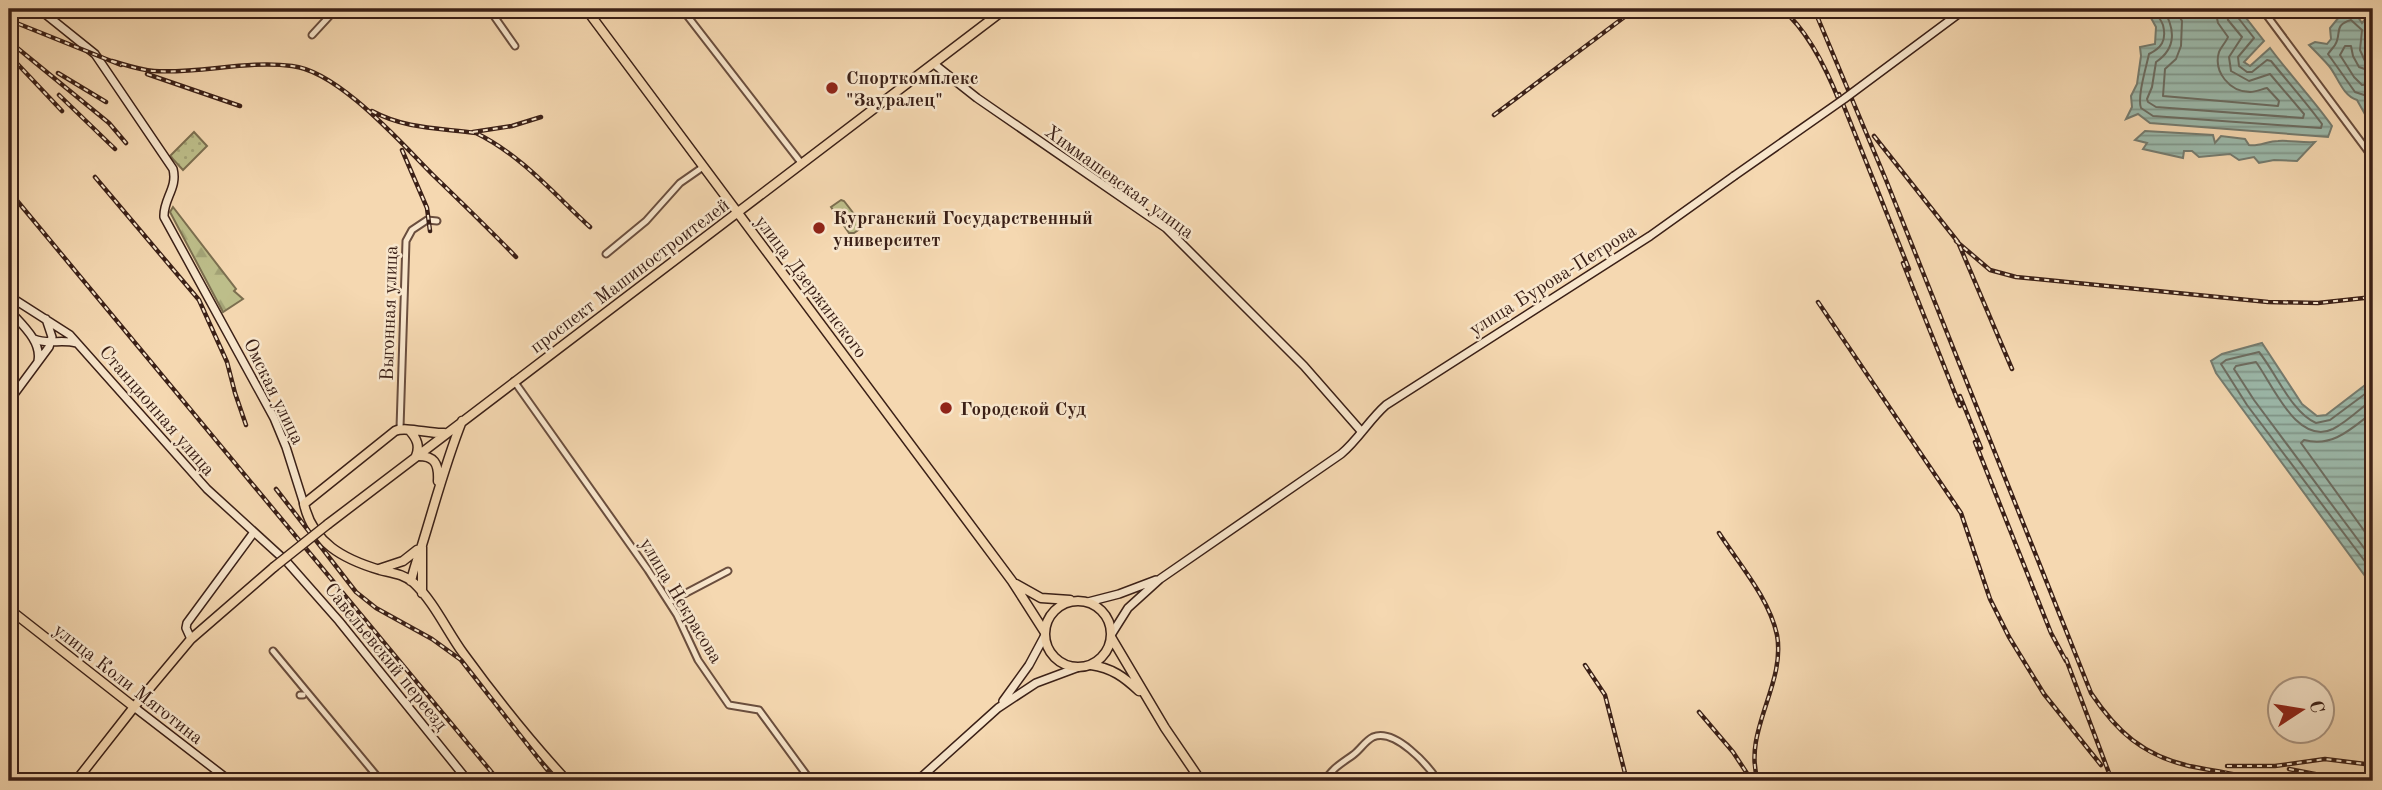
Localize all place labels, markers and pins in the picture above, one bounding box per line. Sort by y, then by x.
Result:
place label: Спорткомплекс "Зауралец" [846,70,979,111]
marker: Спорткомплекс "Зауралец" [824,80,840,96]
place label: Курганский Государственный университет [833,210,1093,251]
marker: Курганский Государственный университет [811,220,827,236]
marker: Городской Суд [938,400,954,416]
place label: Городской Суд [960,401,1086,420]

